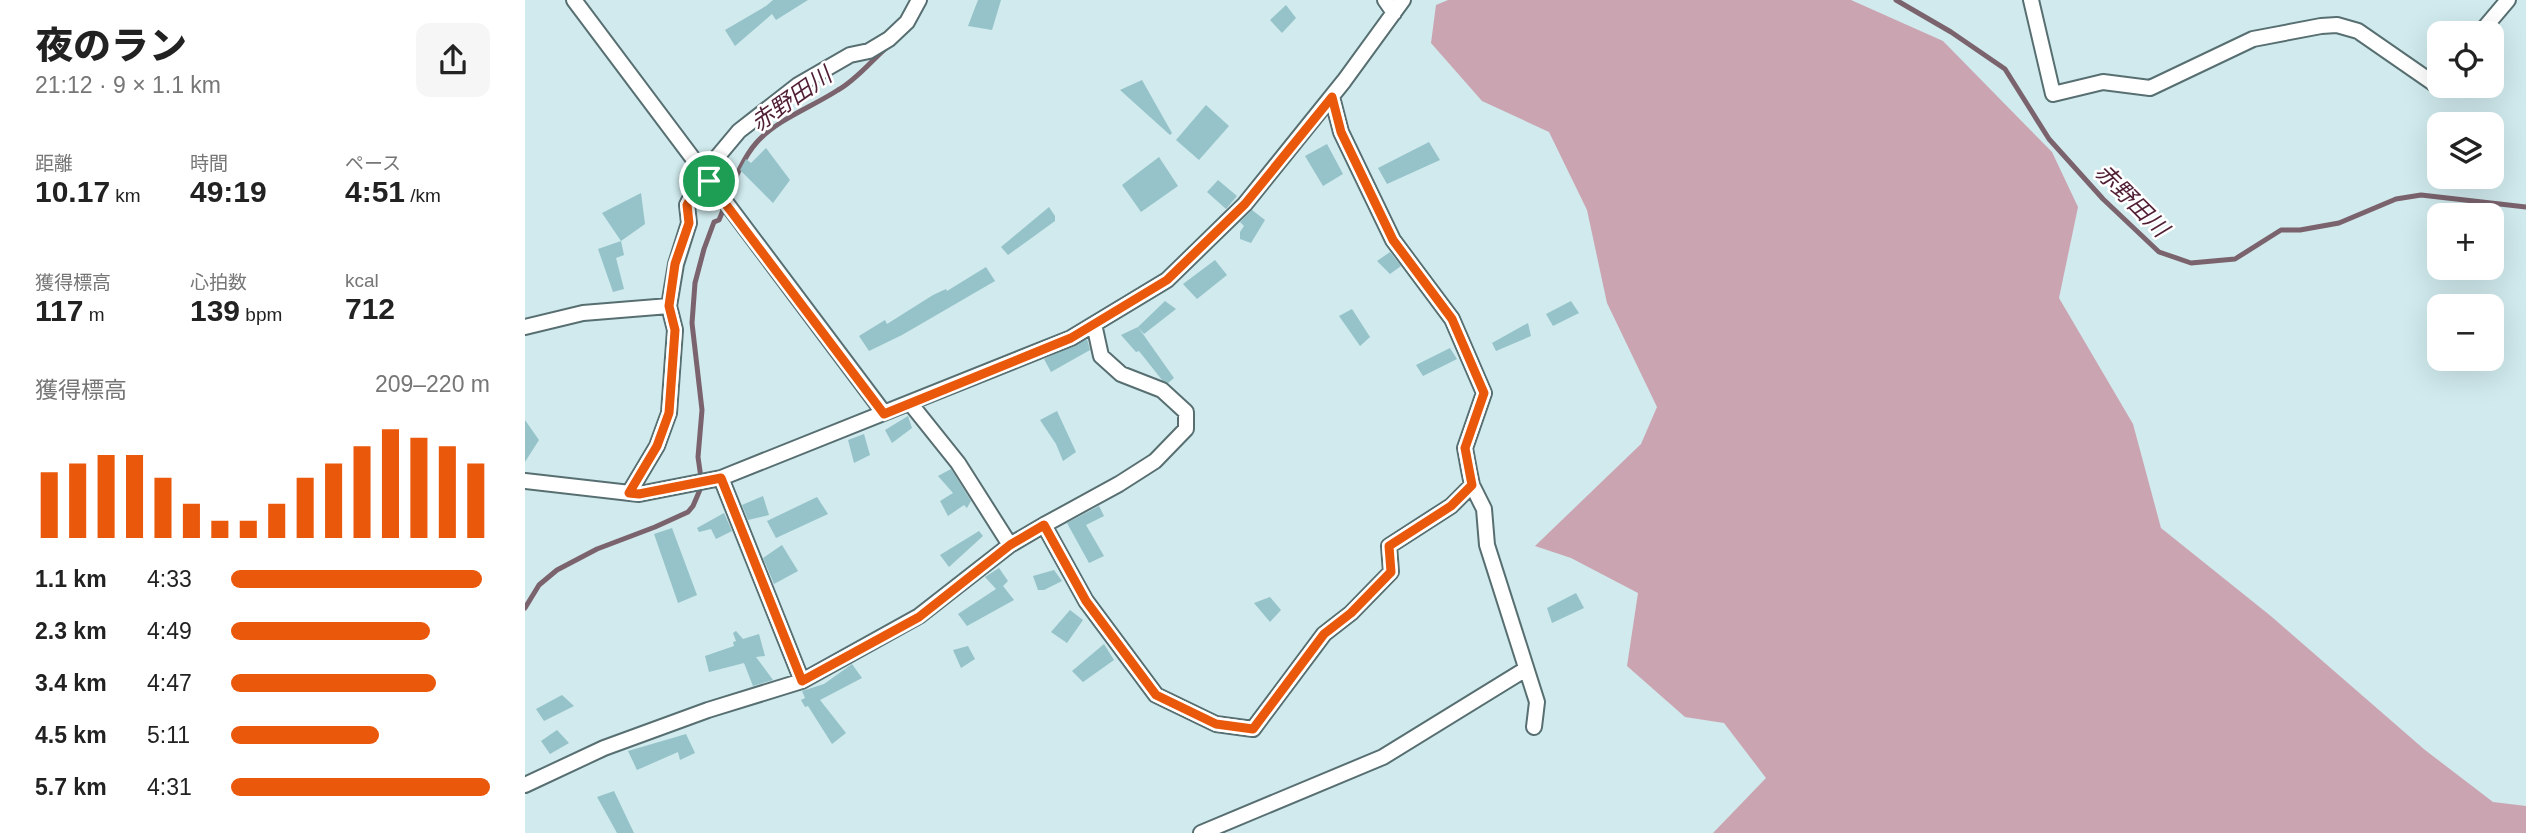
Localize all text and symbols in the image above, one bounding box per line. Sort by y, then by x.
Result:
map controls [2427,21,2504,371]
button: locate [2427,21,2504,98]
button: share [416,23,490,97]
text: 夜のラン [35,25,187,67]
water label: 赤野田川 [746,60,839,136]
text: 21:12 · 9 × 1.1 km [35,72,221,98]
button: layers [2427,112,2504,189]
pin [679,151,739,211]
text: 距離 [35,153,73,174]
text: 時間 [190,153,228,174]
text: ペース [345,153,401,174]
water label: 赤野田川 [2090,158,2176,244]
icon: arrive [690,162,728,200]
text: 10.17 [35,175,110,208]
text: 49:19 [190,175,267,208]
text: 4:51 [345,175,405,208]
text: km [110,185,141,206]
text: /km [405,185,441,206]
button: + [2427,203,2504,280]
text: kcal [345,270,379,291]
text: 獲得標高 [35,272,111,293]
text: 心拍数 [190,272,247,293]
text: 712 [345,292,395,325]
text: 117 [35,294,83,327]
text: 139 [190,294,240,327]
button: − [2427,294,2504,371]
text: m [83,304,105,325]
text: bpm [240,304,282,325]
text: 209–220 m [375,371,490,397]
text: 獲得標高 [35,377,127,403]
text: 1.1 km [35,566,107,592]
text: 4:33 [147,566,192,592]
text: 2.3 km [35,618,107,644]
text: 4:49 [147,618,192,644]
text: 3.4 km [35,670,107,696]
text: 4:47 [147,670,192,696]
text: 4.5 km [35,722,107,748]
text: 5:11 [147,722,190,748]
text: 5.7 km [35,774,107,800]
text: 4:31 [147,774,192,800]

